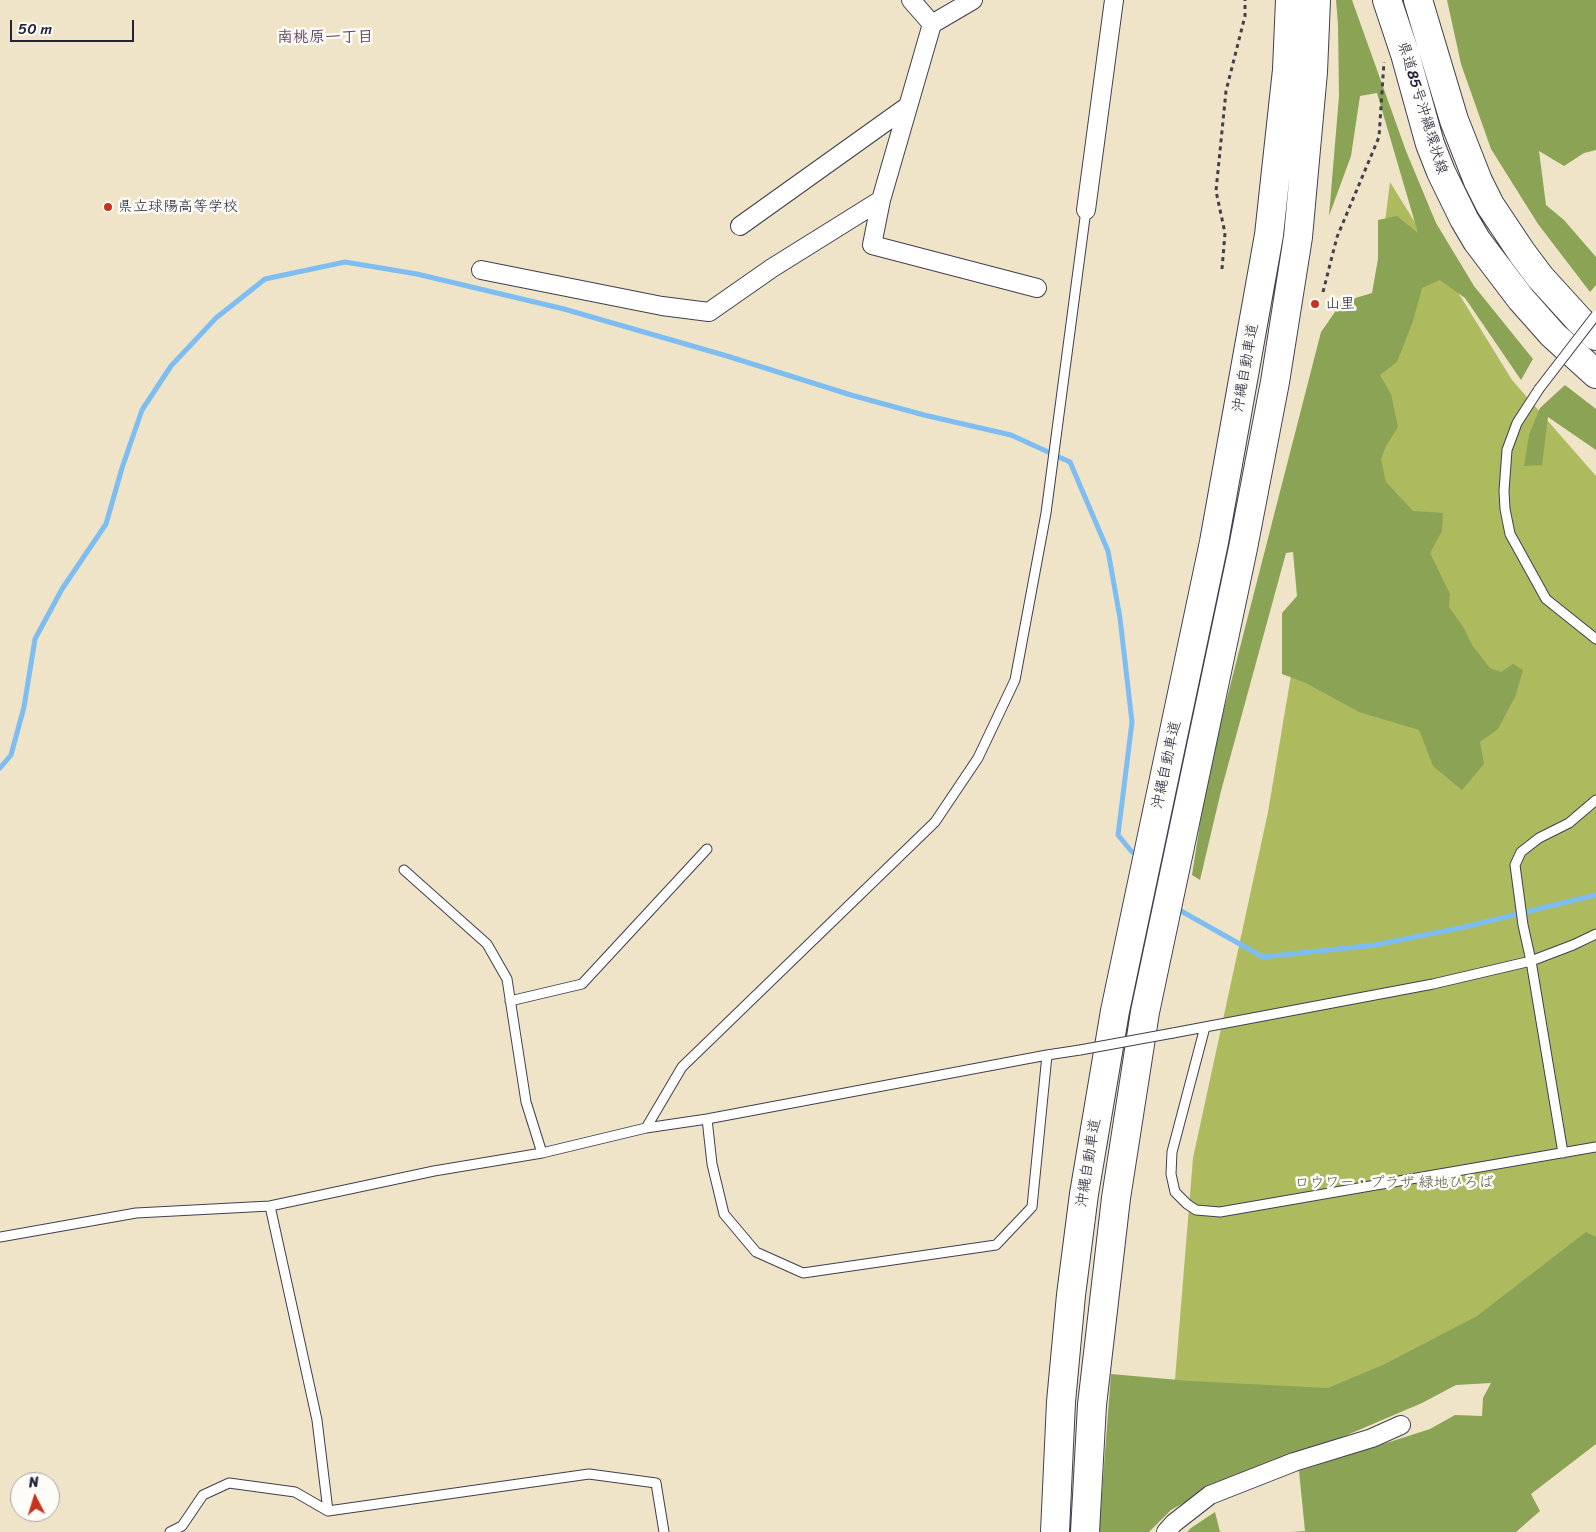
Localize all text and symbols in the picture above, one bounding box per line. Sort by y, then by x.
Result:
scale bar [12,10,136,42]
text: 50 m [18,16,52,42]
district label: 南桃原一丁目 [277,28,373,48]
street label: 県道85号沖縄環状線 [1393,39,1451,177]
place label: 県立球陽高等学校 [118,198,238,216]
marker: 県立球陽高等学校 [102,201,114,213]
place label: 山里 [1325,295,1355,313]
marker: 山里 [1309,298,1321,310]
street label: 沖縄自動車道 [1229,322,1263,414]
street label: 沖縄自動車道 [1149,719,1185,811]
street label: 沖縄自動車道 [1073,1117,1105,1209]
park label: ロウワー・プラザ 緑地ひろば [1295,1174,1493,1192]
text: N [28,1470,40,1495]
north arrow [10,1472,60,1522]

